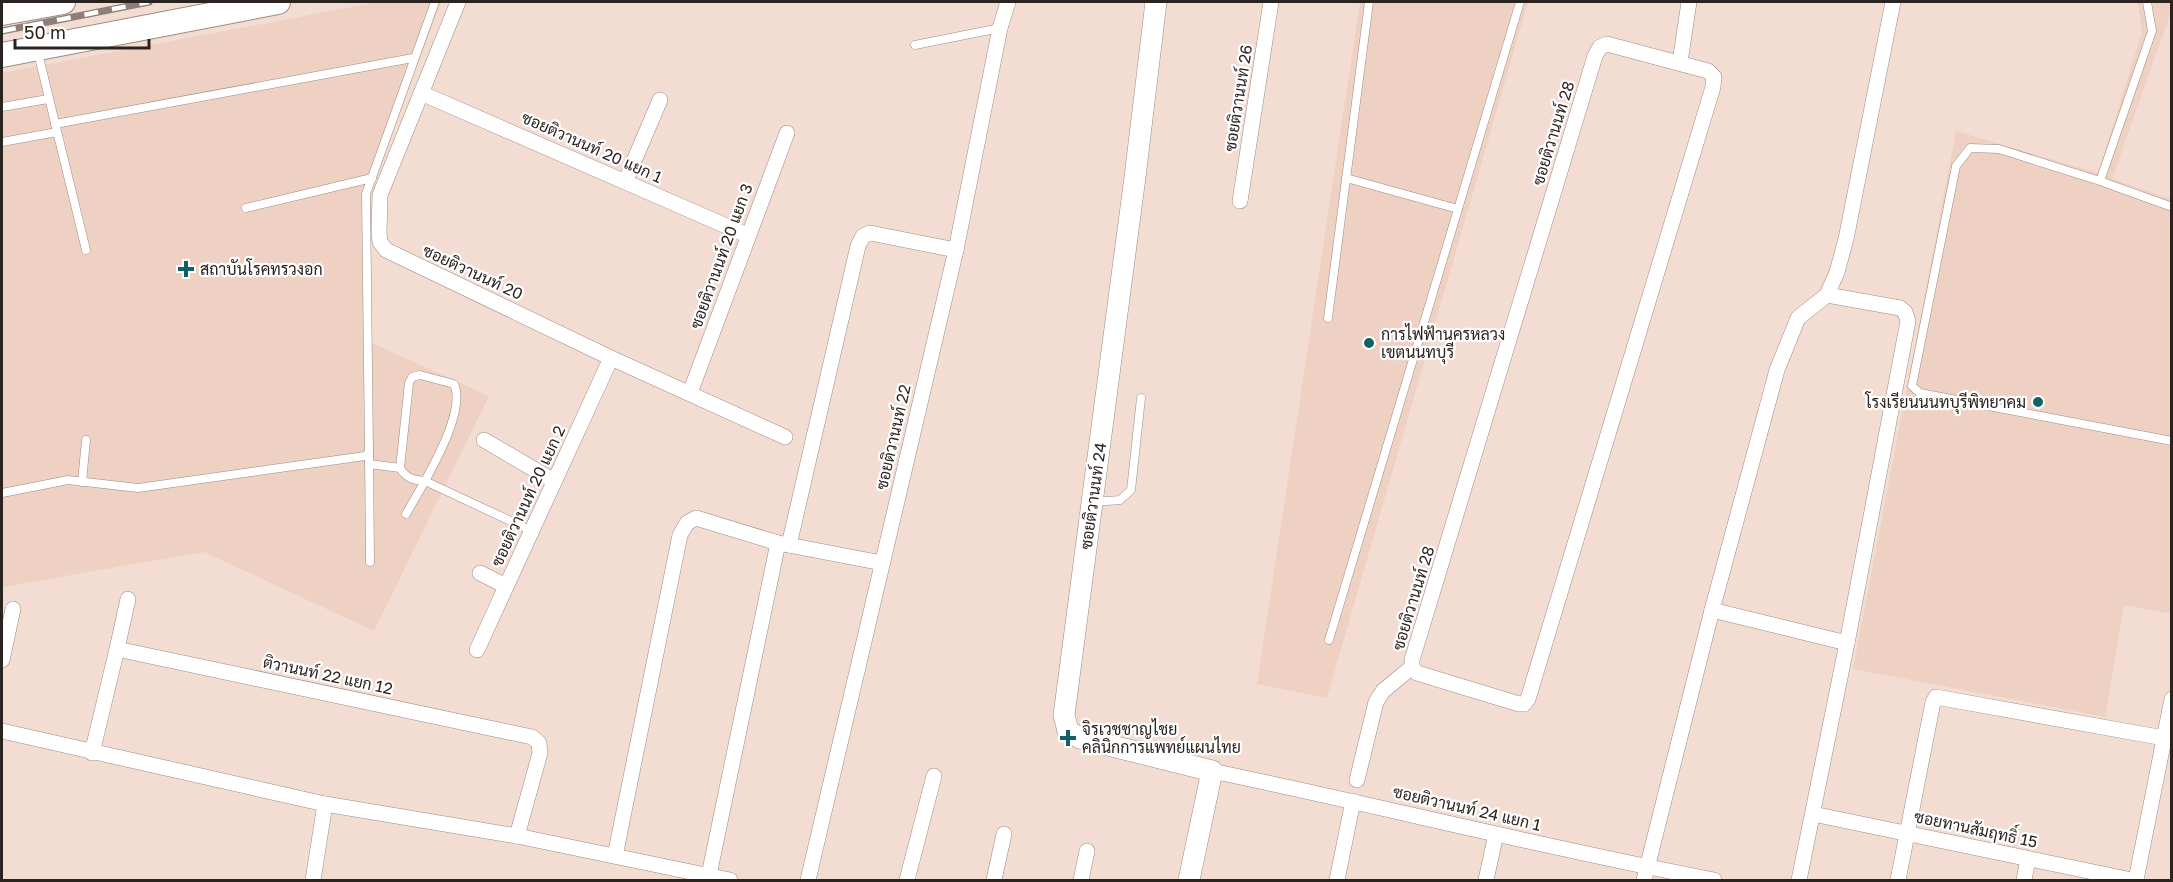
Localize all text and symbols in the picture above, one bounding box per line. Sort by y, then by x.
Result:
scale bar [15,12,148,50]
text: 50 m [24,21,66,43]
street label: ซอยติวานนท์ 26 [1218,43,1256,153]
street label: ซอยติวานนท์ 28 [1526,78,1578,188]
street label: ซอยติวานนท์ 20 แยก 1 [519,105,666,187]
street label: ซอยติวานนท์ 20 แยก 3 [684,180,757,331]
street label: ซอยติวานนท์ 20 [420,238,527,304]
place label: สถาบันโรคทรวงอก [200,258,323,279]
marker: สถาบันโรคทรวงอก [177,260,195,278]
place label: การไฟฟ้านครหลวง เขตนนทบุรี [1381,323,1505,364]
marker: การไฟฟ้านครหลวง เขตนนทบุรี [1362,336,1376,350]
street label: ซอยติวานนท์ 22 [869,382,915,492]
place label: โรงเรียนนนทบุรีพิทยาคม [1865,391,2026,414]
marker: โรงเรียนนนทบุรีพิทยาคม [2031,395,2045,409]
street label: ซอยติวานนท์ 20 แยก 2 [485,422,569,570]
street label: ซอยติวานนท์ 24 [1074,441,1110,551]
street label: ซอยติวานนท์ 28 [1386,543,1438,653]
street label: ติวานนท์ 22 แยก 12 [261,650,395,698]
place label: จิรเวชชาญไชย คลินิกการแพทย์แผนไทย [1082,718,1241,757]
marker: จิรเวชชาญไชย คลินิกการแพทย์แผนไทย [1059,729,1077,747]
street label: ซอยติวานนท์ 24 แยก 1 [1391,779,1544,835]
street label: ซอยทานสัมฤทธิ์ 15 [1913,802,2040,852]

